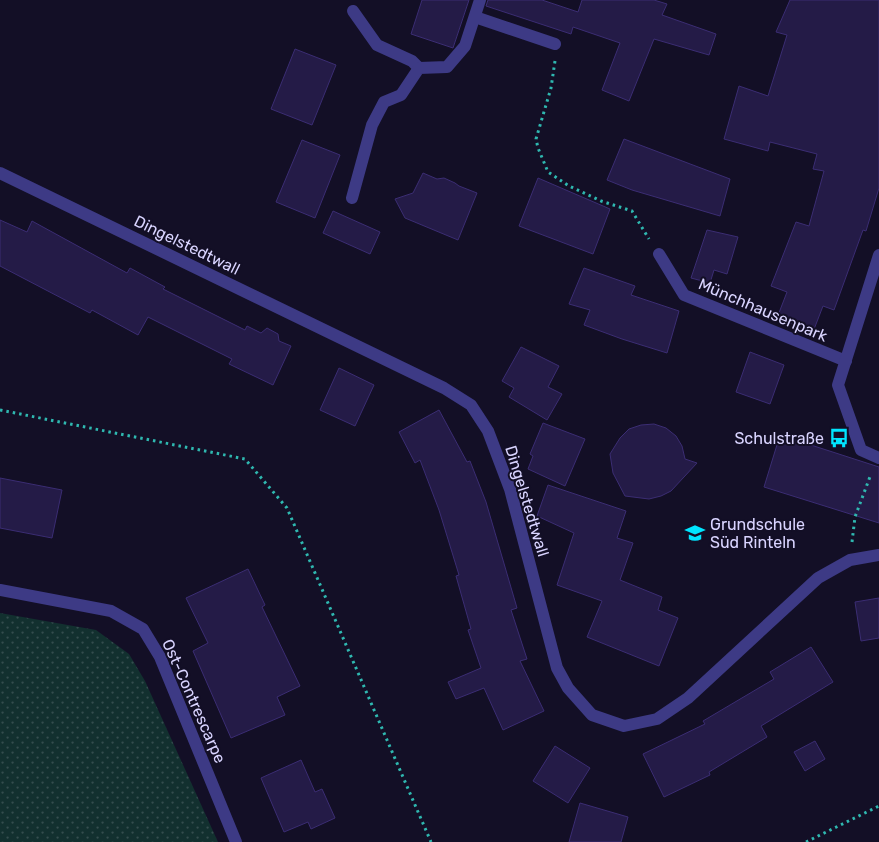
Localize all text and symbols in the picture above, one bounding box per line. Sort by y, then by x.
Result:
street label: Dingelstedtwall [131,211,243,279]
street label: Münchhausenpark [696,274,831,346]
bus stop icon: Schulstraße [828,427,850,449]
place label: Schulstraße [734,429,824,448]
street label: Dingelstedtwall [501,443,553,559]
place label: Grundschule Süd Rinteln [710,515,805,552]
school or university icon: Grundschule Süd Rinteln [684,522,706,544]
street label: Ost-Contrescarpe [158,636,230,766]

